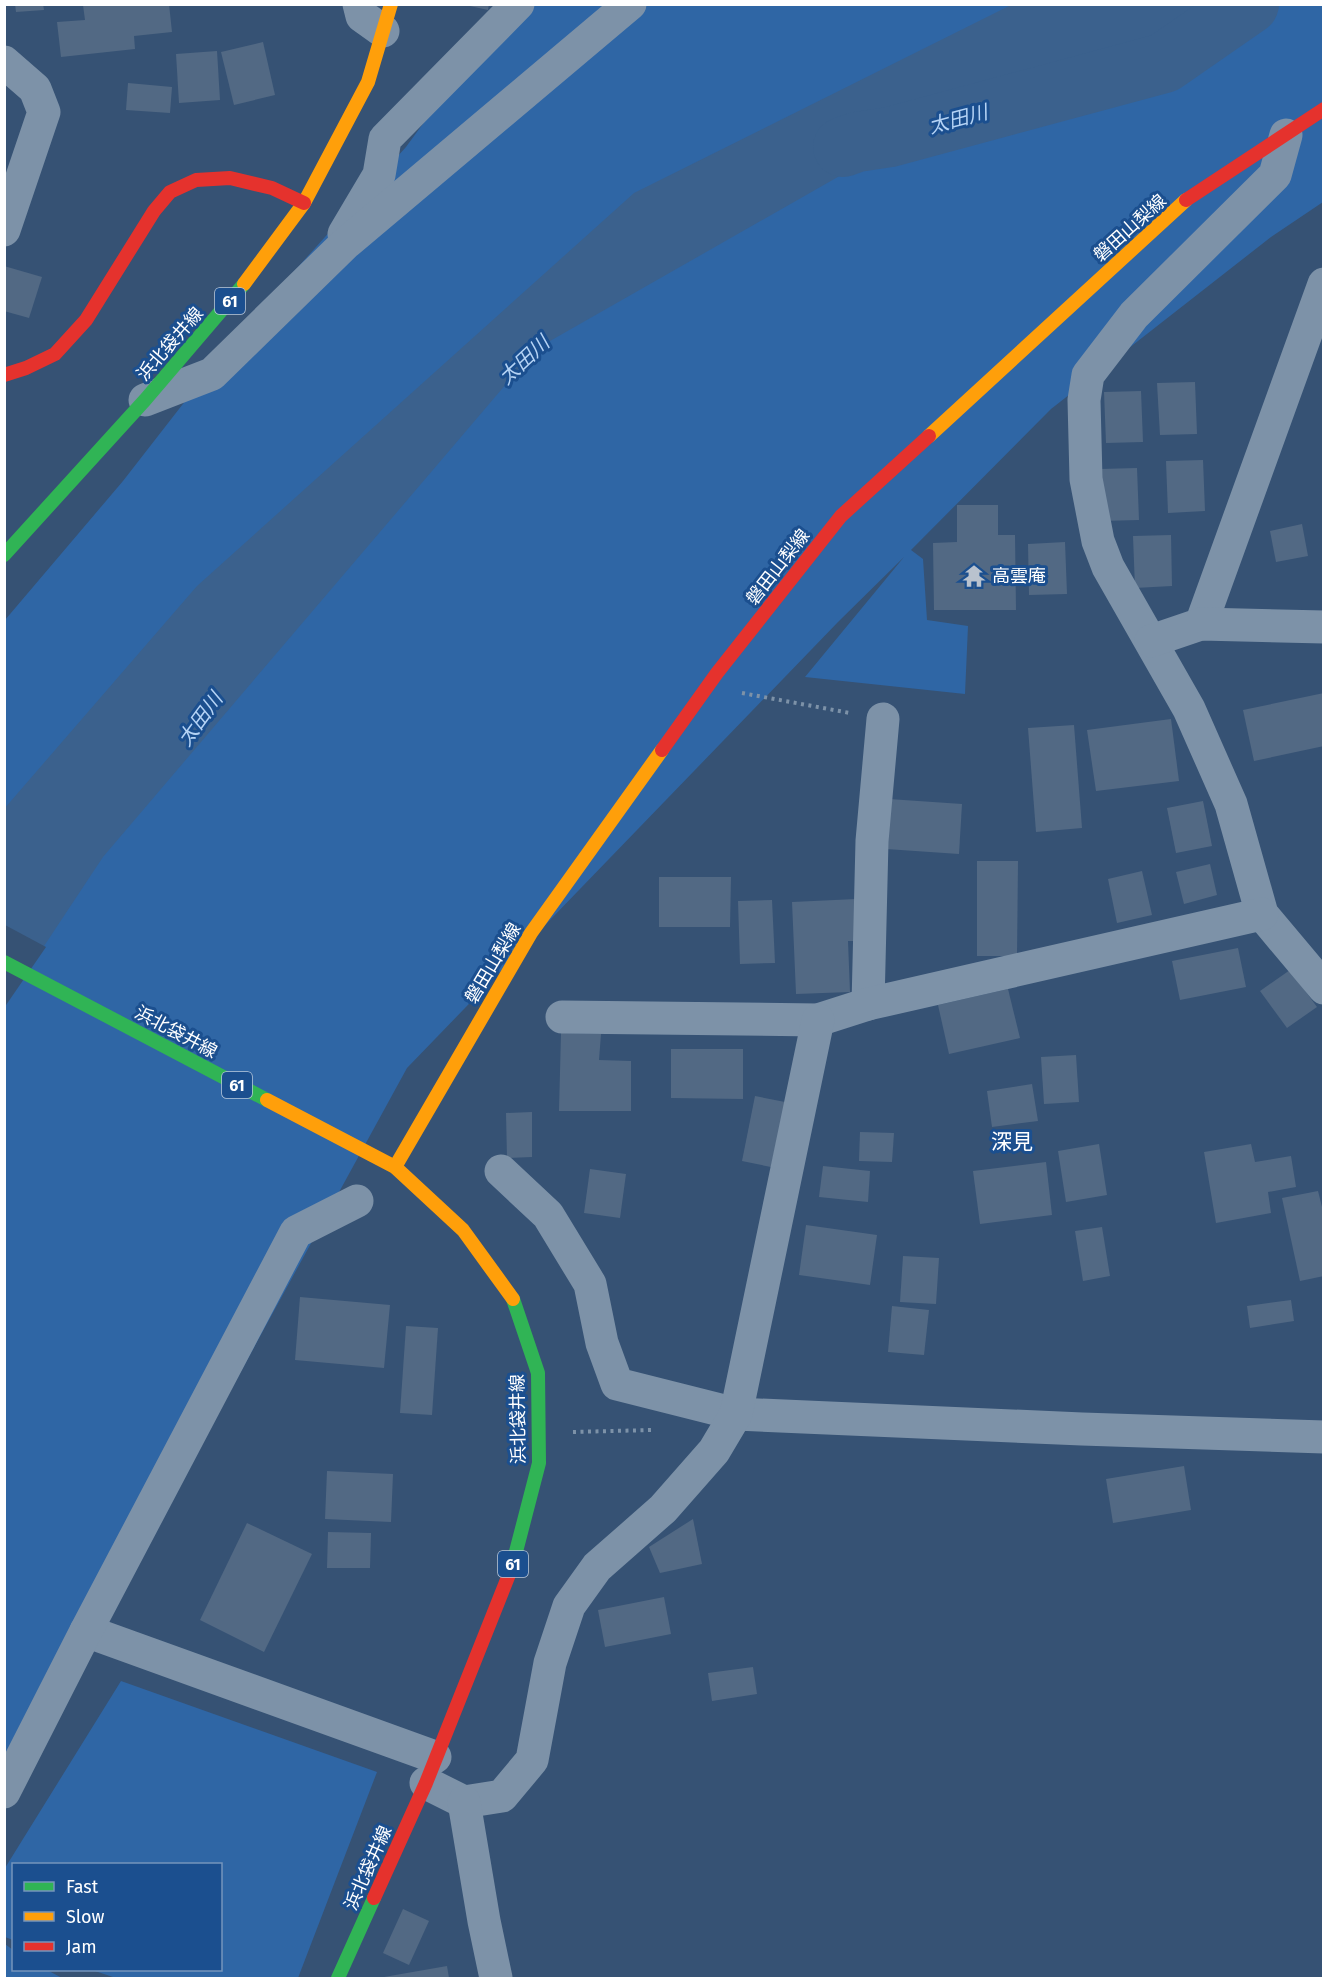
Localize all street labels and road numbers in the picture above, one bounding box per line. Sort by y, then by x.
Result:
street label: 磐田山梨線 [1089,190,1171,266]
road number: 61 [215,288,245,314]
street label: 浜北袋井線 [132,303,208,385]
street label: 磐田山梨線 [742,525,814,609]
street label: 磐田山梨線 [460,919,526,1007]
street label: 浜北袋井線 [131,1001,221,1063]
road number: 61 [222,1072,252,1098]
street label: 浜北袋井線 [506,1374,530,1464]
road number: 61 [498,1551,528,1577]
street label: 浜北袋井線 [340,1822,396,1914]

